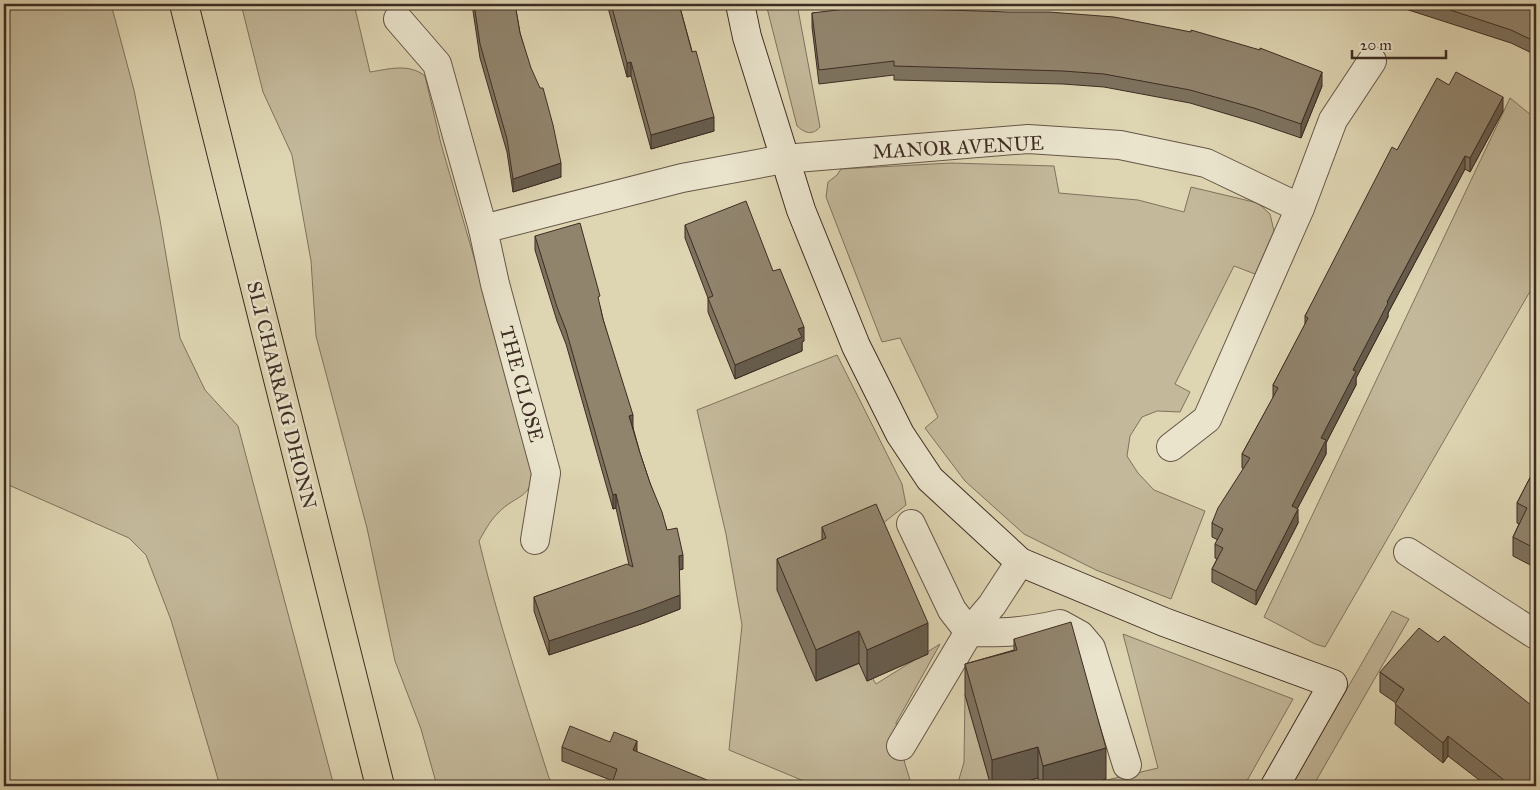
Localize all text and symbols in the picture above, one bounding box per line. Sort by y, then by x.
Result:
scale bar [1352,28,1446,60]
text: 20 m [1360,36,1392,54]
street label: MANOR AVENUE [872,131,1044,163]
street label: SLI CHARRAIG DHONN [242,279,322,511]
street label: THE CLOSE [495,323,549,445]

